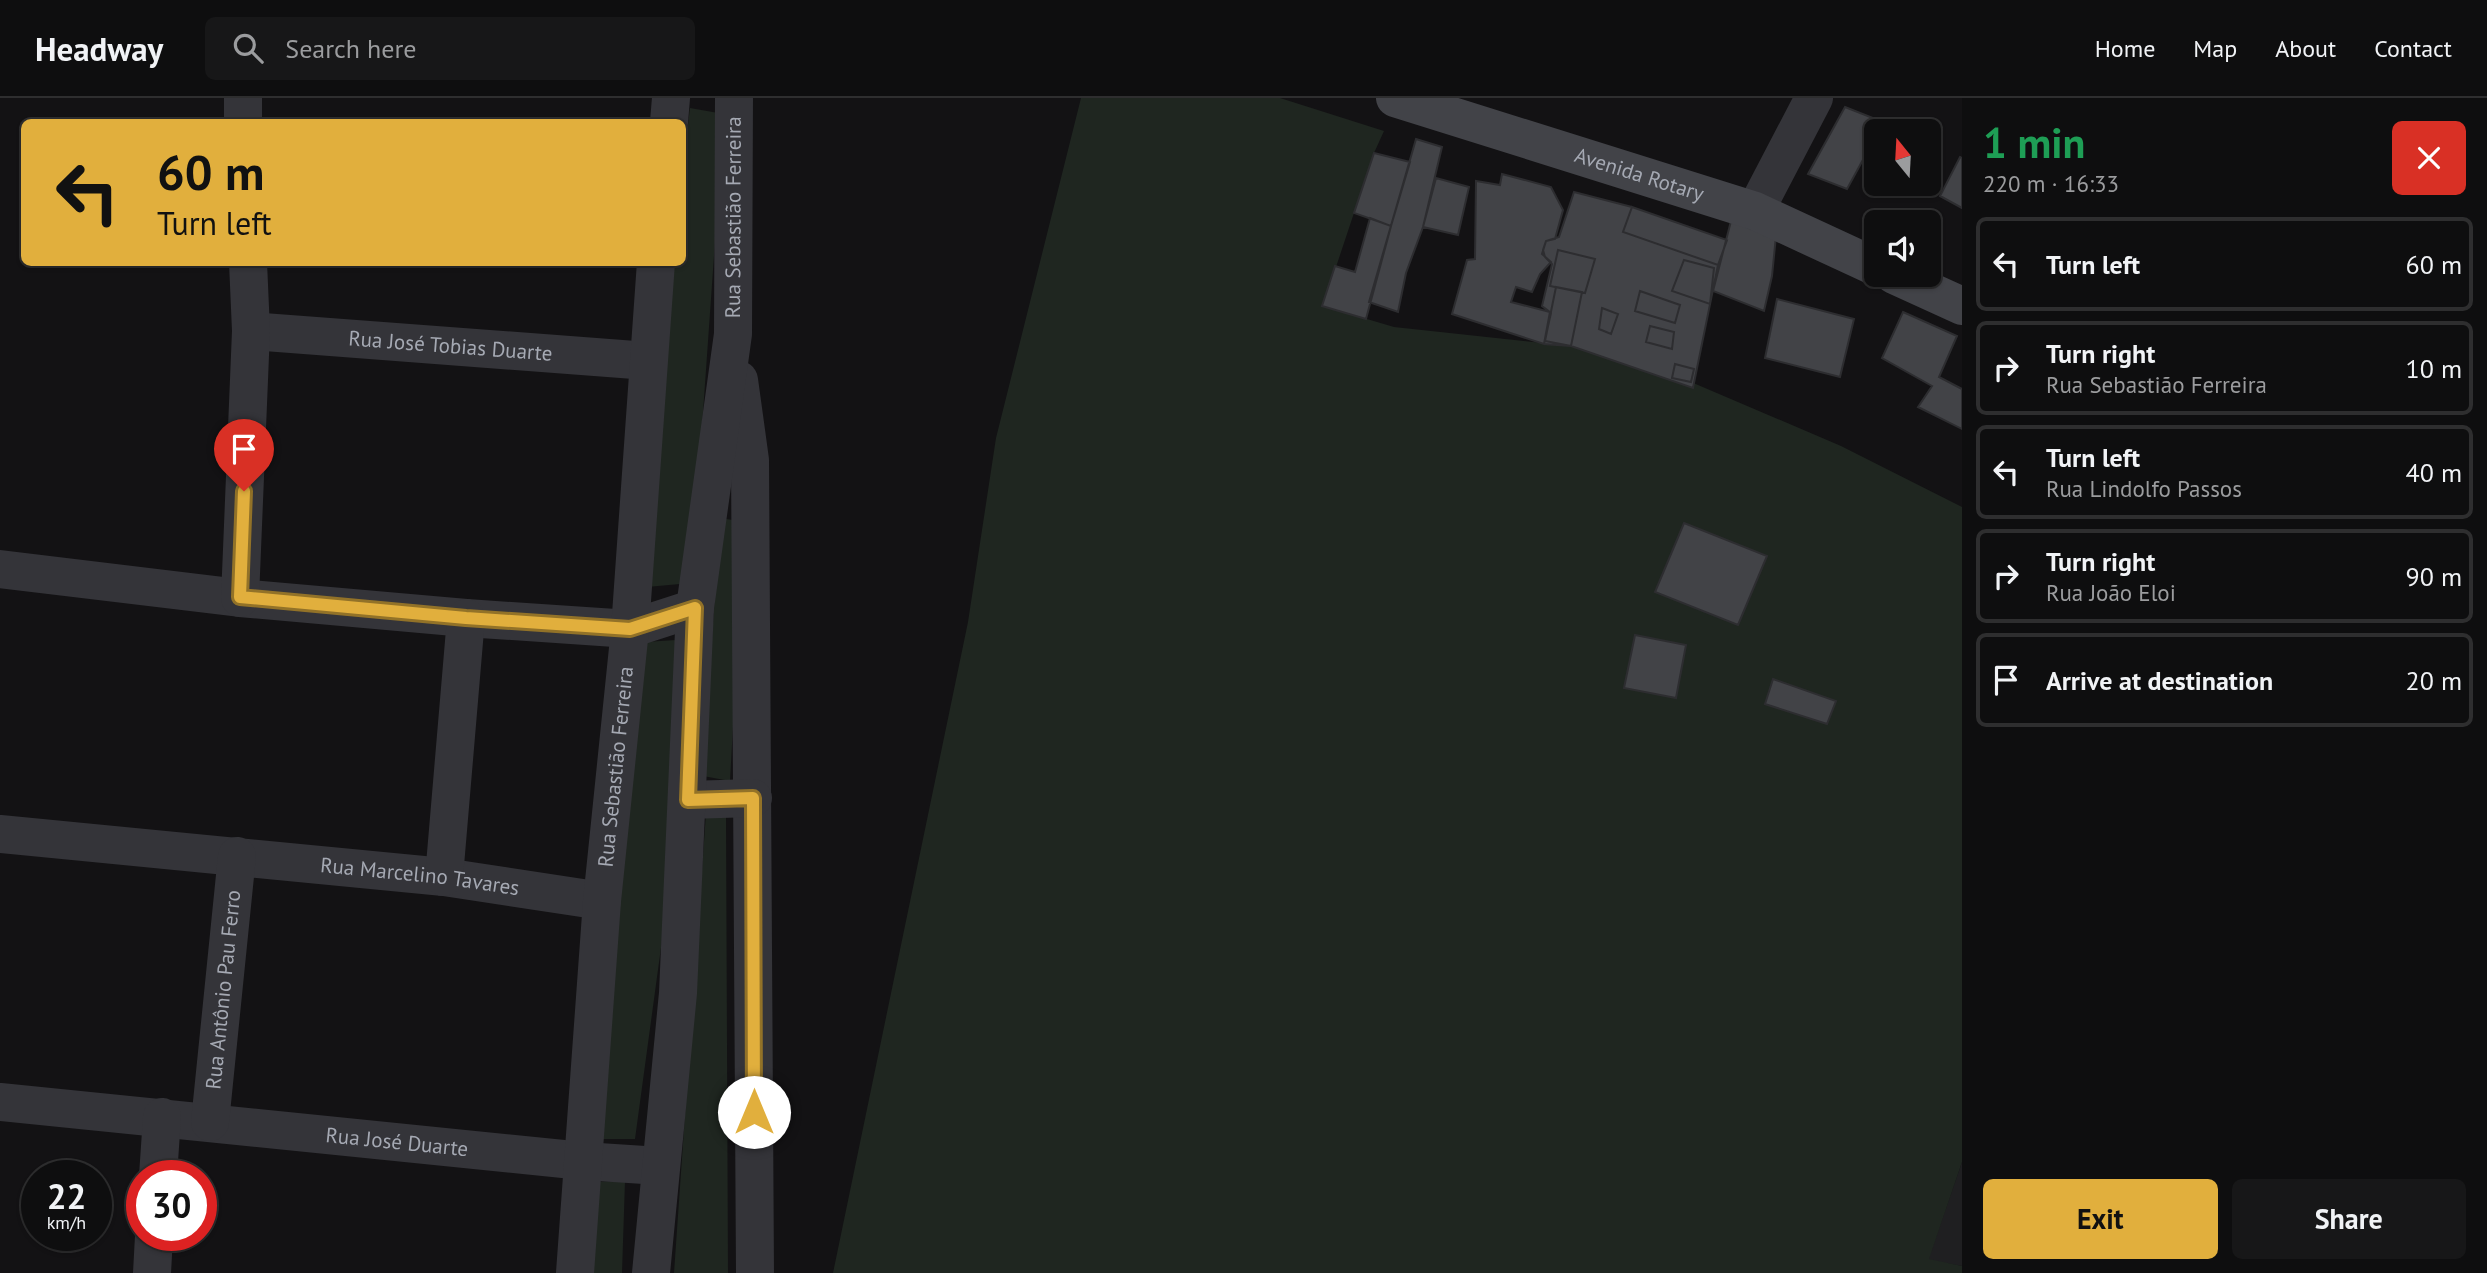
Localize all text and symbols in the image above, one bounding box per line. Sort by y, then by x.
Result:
search box [205,17,695,80]
text: Headway [35,27,163,70]
icon: search [229,29,267,67]
text: Search here [285,32,416,65]
text: Home [2095,33,2155,64]
text: Map [2193,33,2237,64]
text: About [2275,33,2336,64]
text: Contact [2374,33,2452,64]
text: 1 min [1983,115,2085,170]
street label: Rua Sebastião Ferreira [719,116,747,318]
north arrow [1864,119,1941,196]
map controls [1864,119,1941,287]
button: close [2392,121,2466,195]
text: 60 m [157,140,264,204]
street label: Avenida Rotary [1571,141,1708,207]
icon: left [42,147,133,238]
text: 220 m · 16:33 [1983,169,2119,198]
text: Turn left [157,202,272,244]
button: sound [1864,210,1941,287]
icon: left [1987,245,2025,283]
text: Turn left [2046,248,2140,281]
text: 60 m [2406,248,2462,281]
street label: Rua José Tobias Duarte [348,324,553,367]
text: Turn right [2046,337,2155,370]
icon: right [1987,349,2025,387]
text: 10 m [2406,352,2462,385]
text: Rua Sebastião Ferreira [2046,370,2267,399]
pin [214,419,274,491]
icon: arrive [225,430,263,468]
text: Turn left [2046,441,2140,474]
icon: left [1987,453,2025,491]
text: 40 m [2406,456,2462,489]
text: Rua Lindolfo Passos [2046,474,2242,503]
text: Turn right [2046,545,2155,578]
icon: right [1987,557,2025,595]
text: 90 m [2406,560,2462,593]
text: Rua João Eloi [2046,578,2176,607]
icon: arrive [1987,661,2025,699]
text: Arrive at destination [2046,664,2273,697]
text: 20 m [2406,664,2462,697]
street label: Rua Sebastião Ferreira [592,665,639,868]
street label: Rua Marcelino Tavares [319,851,521,901]
street label: Rua Antônio Pau Ferro [199,889,246,1091]
position arrow [717,1075,791,1149]
street label: Rua José Duarte [325,1121,470,1162]
speed limit sign: 30 [126,1160,217,1251]
text: 22 [47,1173,86,1219]
button: Exit [1983,1179,2218,1259]
button: Share [2232,1179,2466,1259]
text: km/h [47,1211,86,1234]

